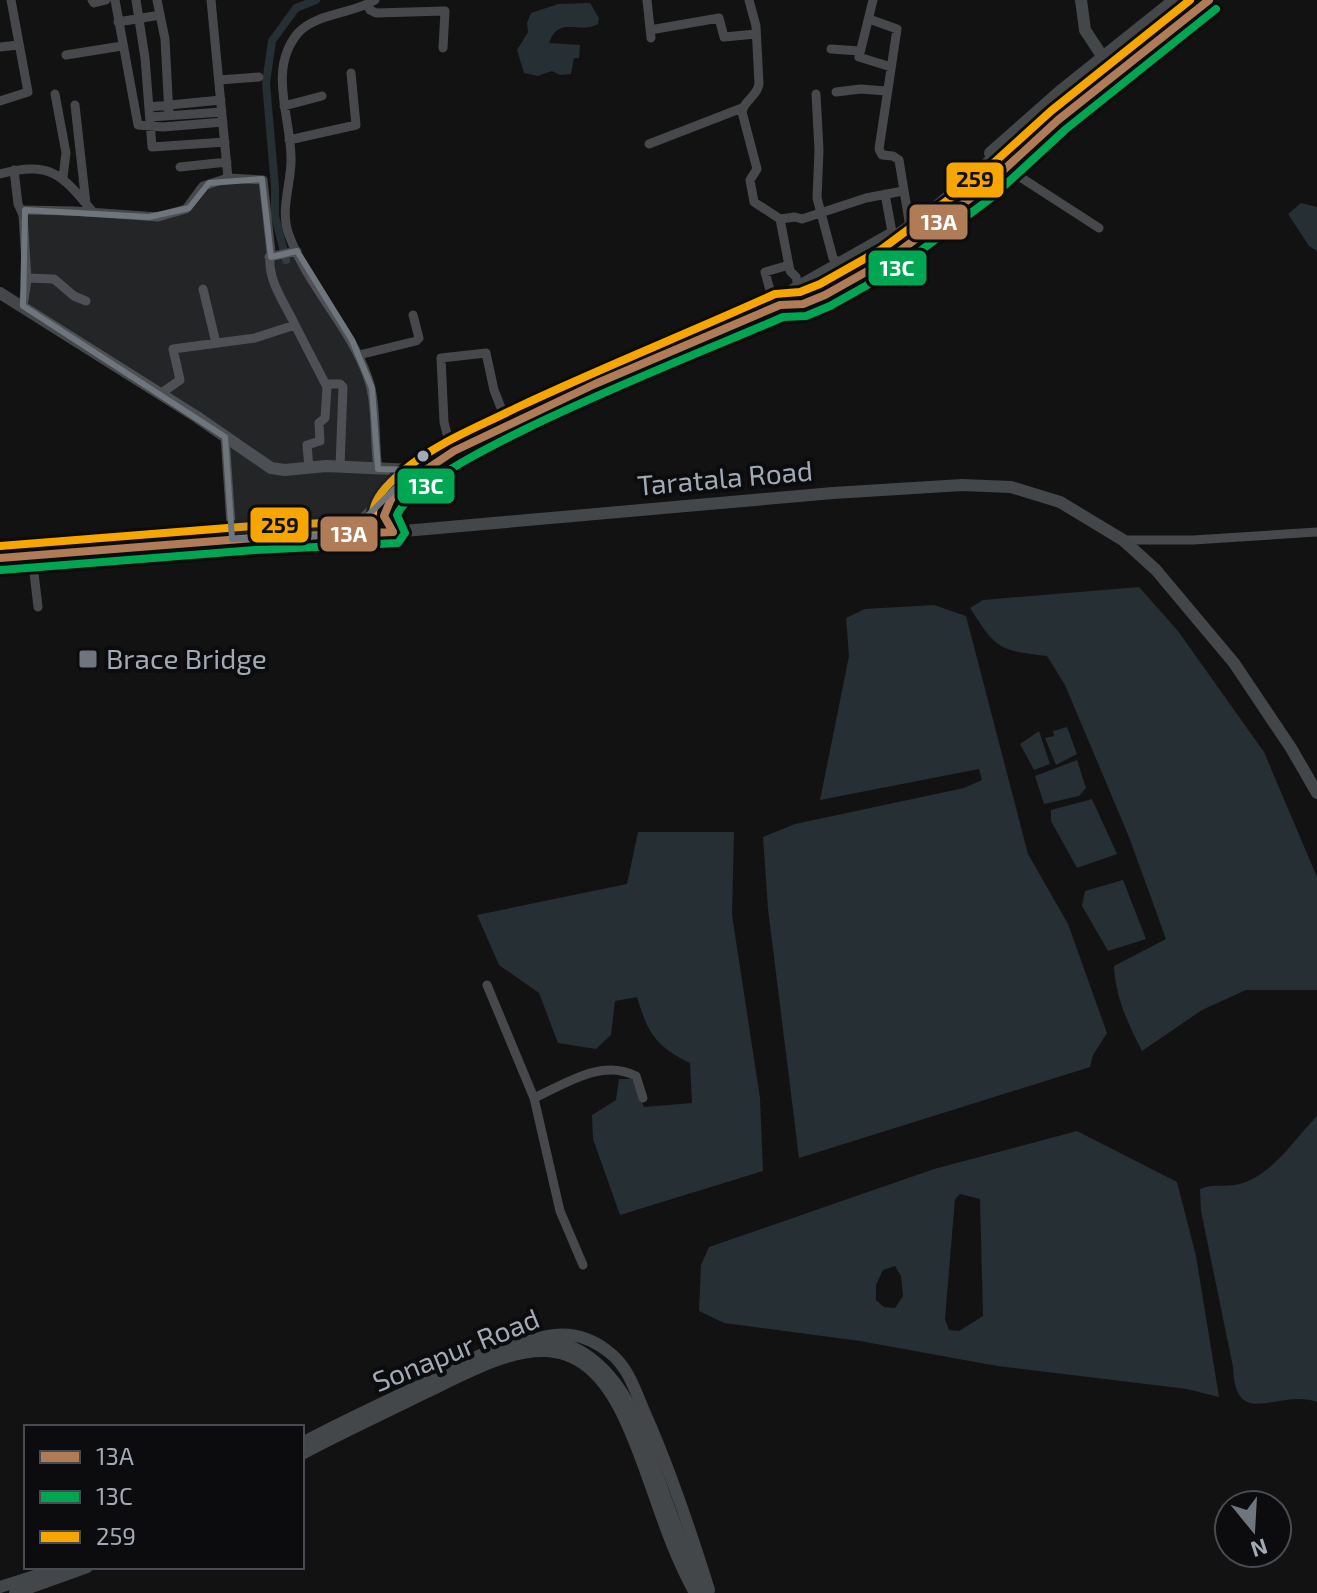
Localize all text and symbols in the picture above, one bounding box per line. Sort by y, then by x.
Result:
line badge: 259 [945,161,1005,199]
text: 259 [956,165,994,191]
line badge: 13A [908,203,969,241]
text: 13A [921,208,958,234]
line badge: 13C [867,249,928,287]
text: 13C [880,254,915,280]
unlabelled marker [415,448,431,464]
street label: Taratala Road [636,452,814,502]
line badge: 13C [396,467,456,505]
text: 13C [409,472,444,498]
line badge: 259 [249,506,310,544]
text: 259 [261,511,299,537]
line badge: 13A [319,515,379,553]
text: 13A [331,520,368,546]
place label: Brace Bridge [106,641,267,675]
marker: Brace Bridge [77,648,99,670]
street label: Sonapur Road [367,1300,544,1398]
legend [24,1425,304,1569]
text: 13A [96,1441,134,1470]
text: 13C [96,1481,133,1510]
north arrow [1213,1489,1293,1569]
text: 259 [96,1521,136,1550]
text: N [1248,1534,1271,1564]

